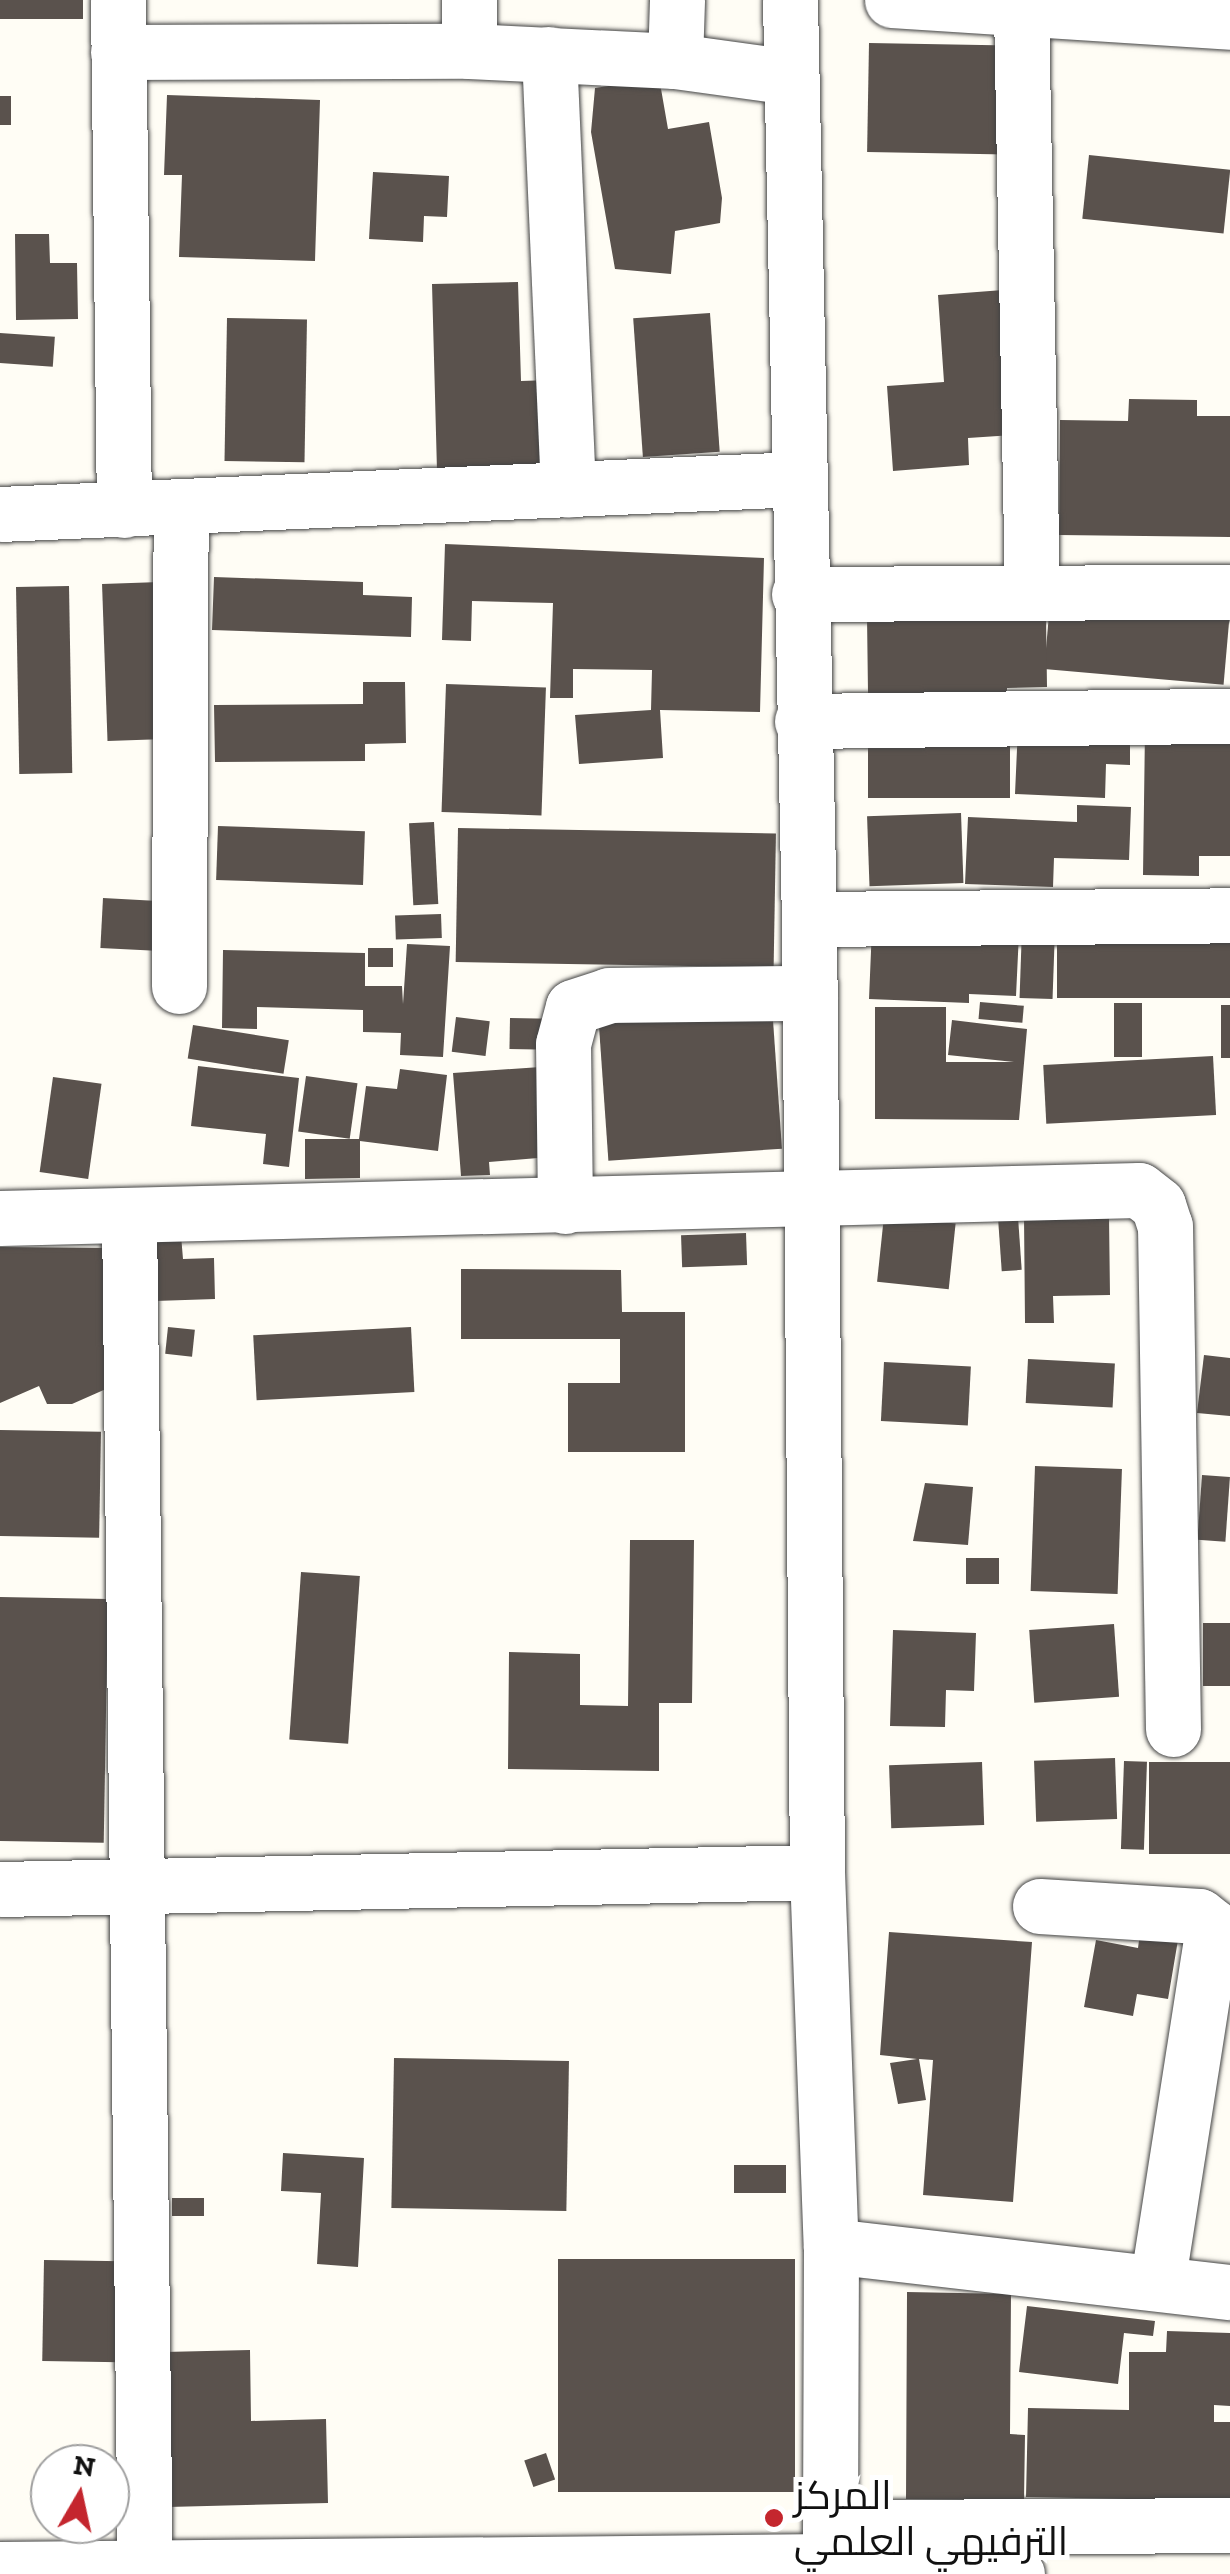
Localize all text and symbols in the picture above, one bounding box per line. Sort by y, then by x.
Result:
north arrow [30,2444,130,2544]
text: N [71,2448,98,2484]
place label: المركز الترفيهي العلمي [794,2471,1068,2565]
marker: المركز الترفيهي العلمي [763,2507,785,2529]

